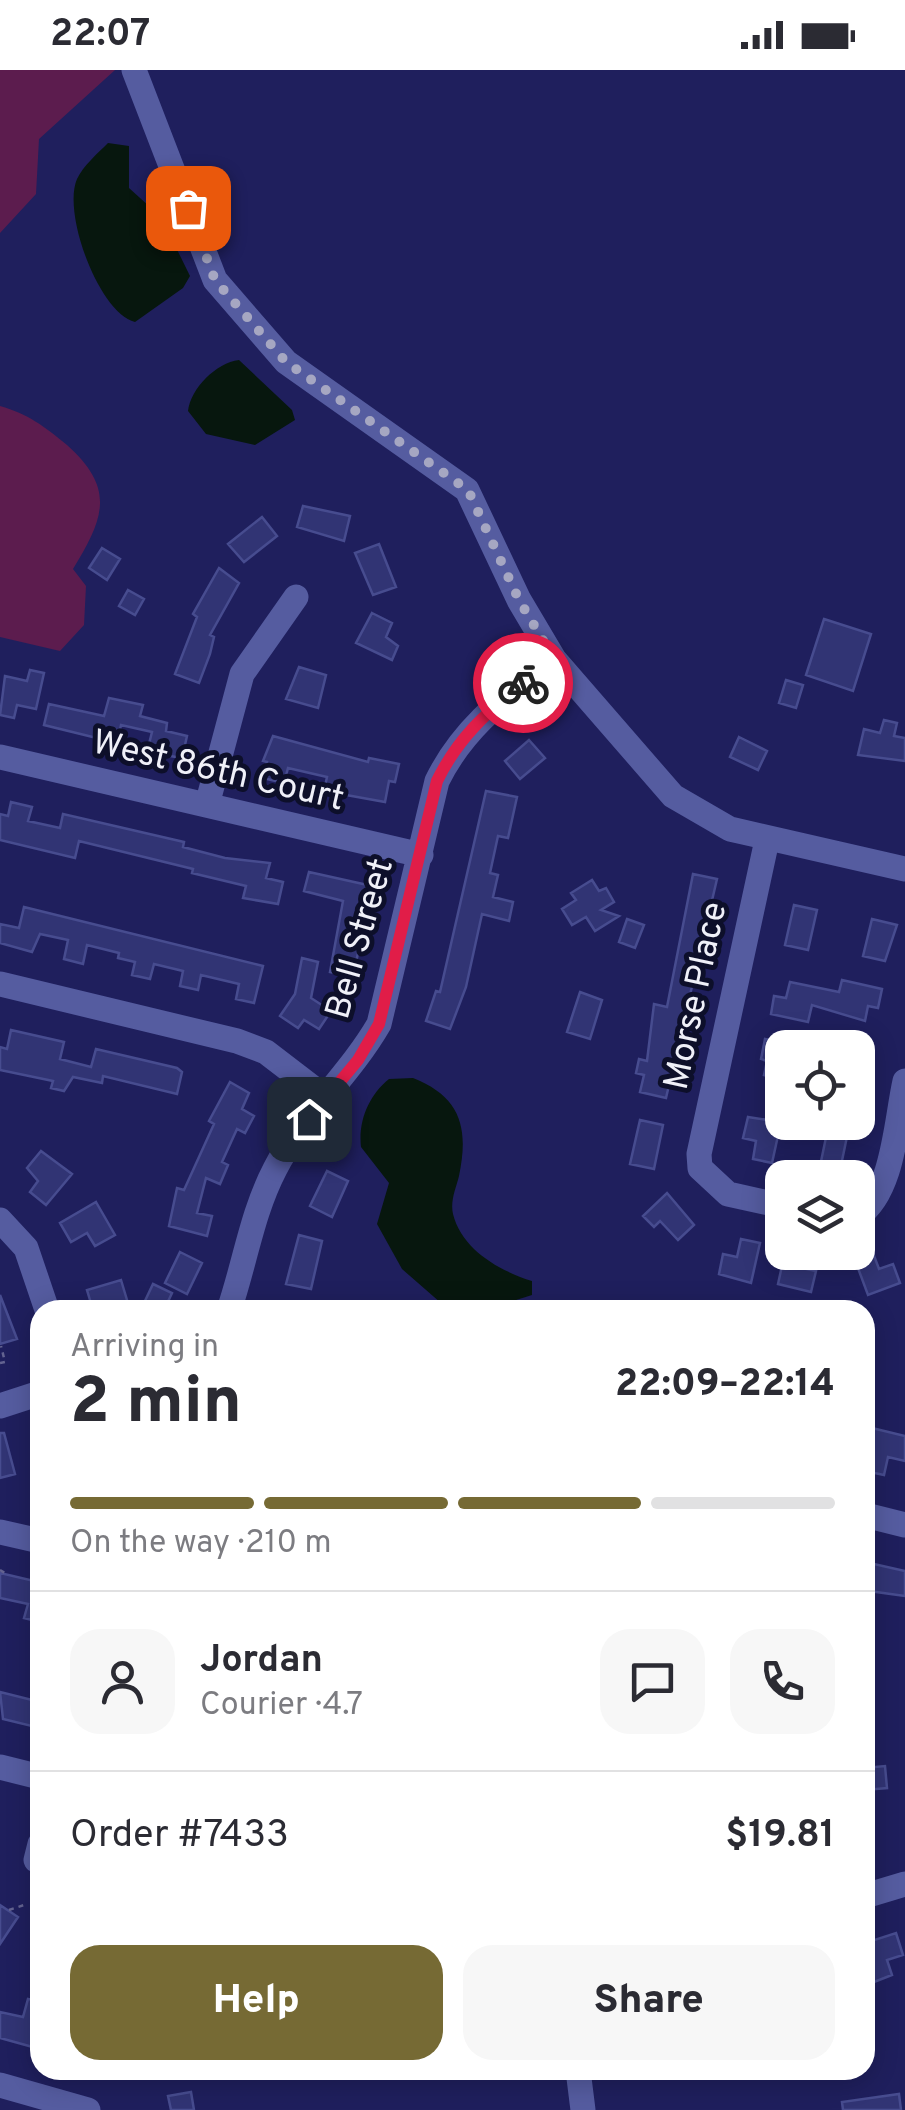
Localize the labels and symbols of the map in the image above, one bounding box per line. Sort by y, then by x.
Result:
pin [146,166,231,251]
courier [473,633,573,733]
street label: West 86th Court [88,722,348,822]
street label: Bell Street [317,854,405,1024]
street label: Morse Place [656,898,738,1094]
pin [267,1077,352,1162]

